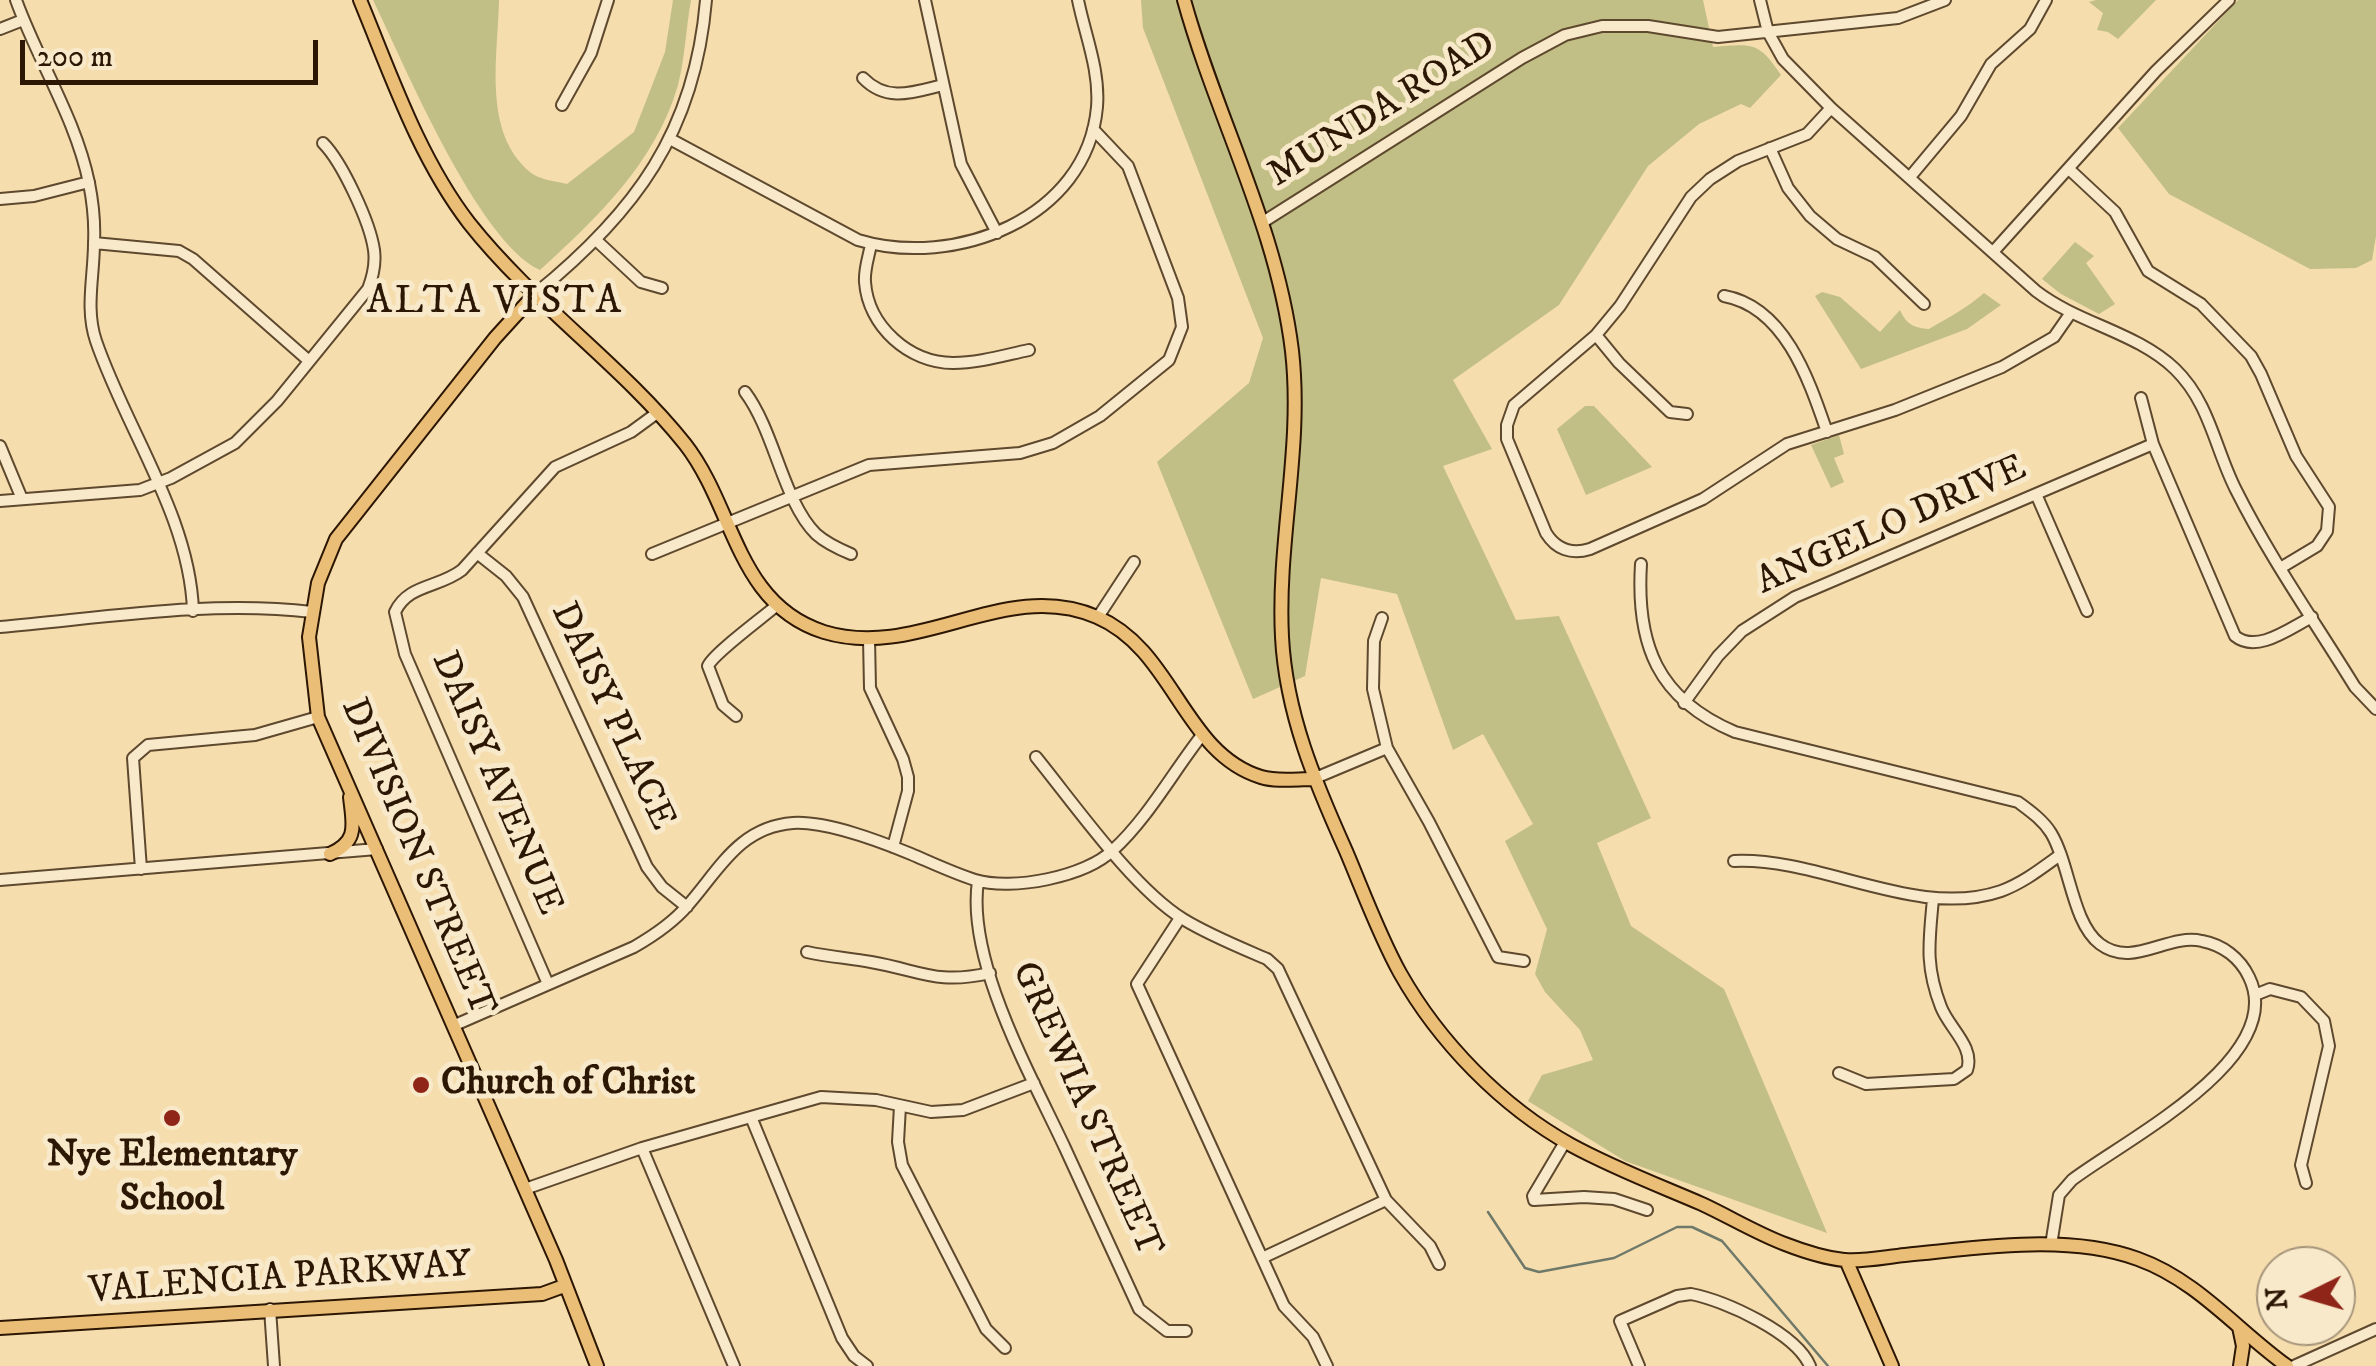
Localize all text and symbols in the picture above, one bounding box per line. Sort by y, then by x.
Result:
scale bar [25,20,322,82]
street label: MUNDA ROAD [1261,23,1505,199]
text: 200 m [37,39,113,76]
district label: ALTA VISTA [366,280,624,328]
street label: ANGELO DRIVE [1750,447,2034,607]
street label: DAISY PLACE [538,596,684,838]
street label: DAISY AVENUE [419,646,571,922]
street label: DIVISION STREET [328,692,504,1024]
street label: GREWIA STREET [999,955,1171,1265]
place label: Church of Christ [441,1062,695,1108]
marker: Church of Christ [410,1074,432,1096]
marker: Nye Elementary School [161,1107,183,1129]
place label: Nye Elementary School [47,1134,297,1224]
street label: VALENCIA PARKWAY [87,1244,473,1316]
north arrow [2256,1246,2356,1346]
text: N [2259,1286,2296,1311]

